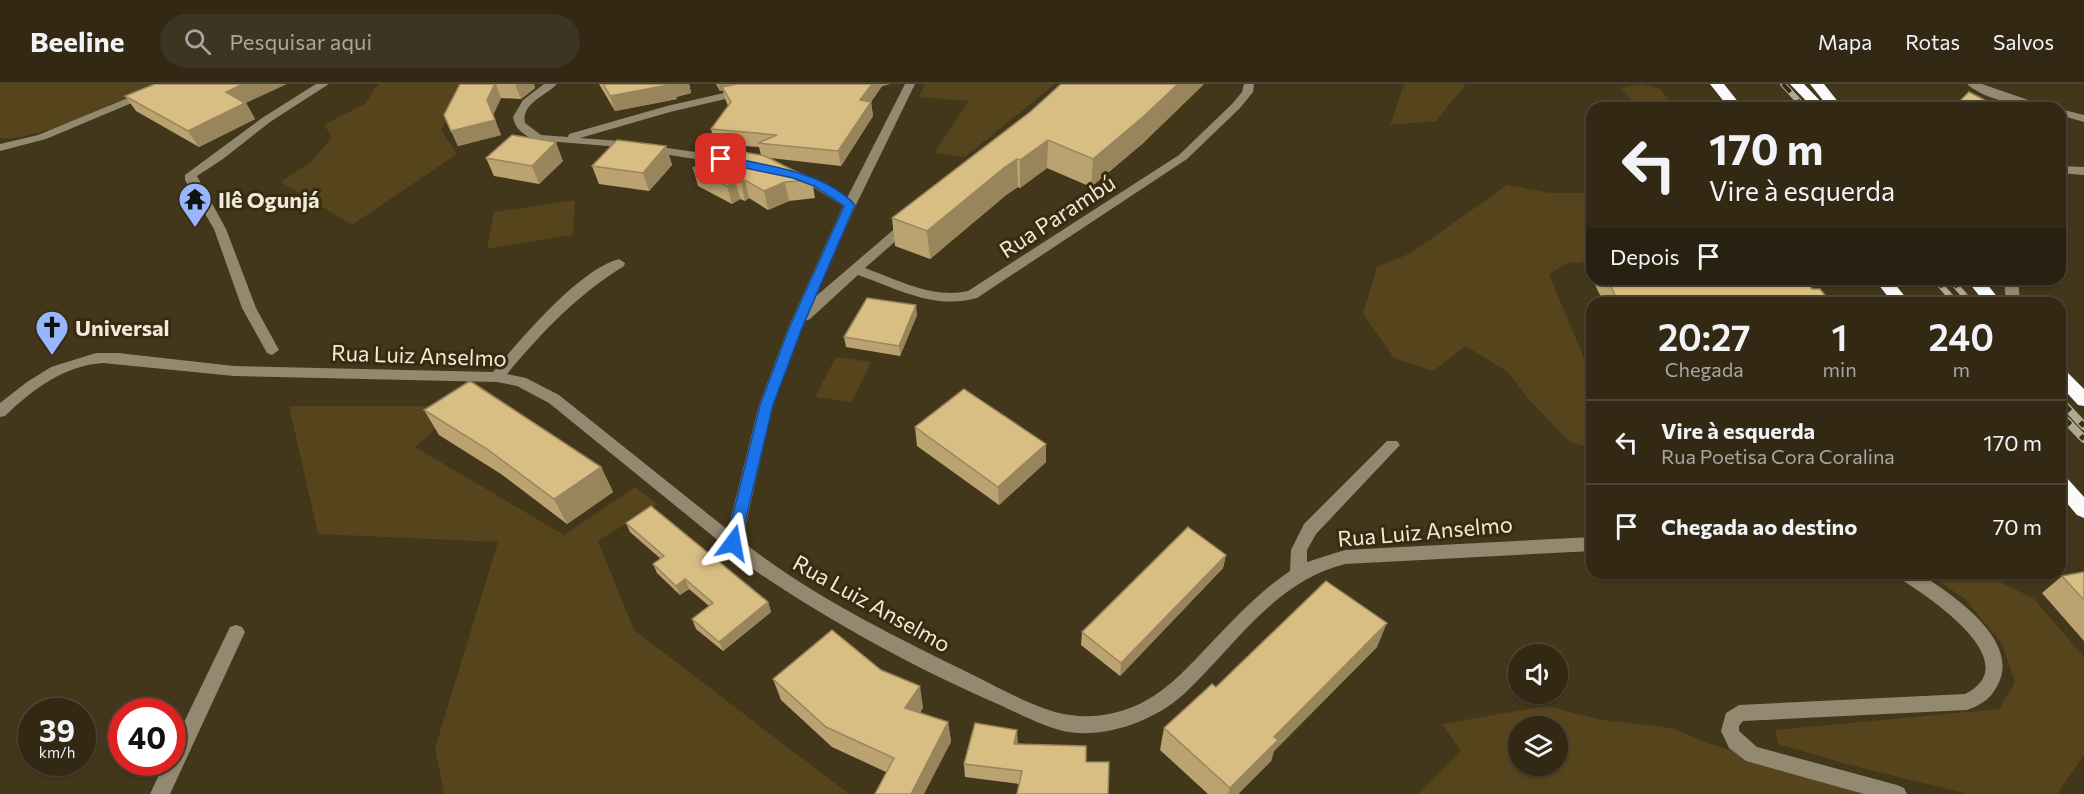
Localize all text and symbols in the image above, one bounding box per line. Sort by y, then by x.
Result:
search box [160,14,580,68]
text: Beeline [30,24,124,58]
icon: search [181,25,214,58]
text: Pesquisar aqui [229,28,372,55]
text: Mapa [1818,29,1872,54]
text: Rotas [1905,29,1960,54]
text: Salvos [1993,29,2054,54]
text: 170 m [1709,122,1823,174]
icon: left [1610,126,1688,204]
pin [695,133,746,184]
icon: arrive [704,142,737,175]
street label: Rua Parambú [994,169,1120,263]
text: Vire à esquerda [1709,174,1895,207]
temple icon: Ilê Ogunjá [177,181,213,228]
place label: Ilê Ogunjá [218,186,320,213]
icon: arrive [1692,240,1725,273]
text: Depois [1610,243,1680,270]
church icon: Universal [34,309,70,356]
place label: Universal [75,314,170,341]
text: 20:27 [1658,314,1751,358]
text: 1 [1832,314,1848,358]
text: 240 [1929,314,1994,358]
street label: Rua Luiz Anselmo [331,338,507,372]
text: Chegada [1665,357,1744,381]
text: min [1823,357,1857,381]
text: m [1953,357,1970,381]
text: Vire à esquerda [1661,417,1815,444]
icon: left [1610,426,1643,459]
text: 170 m [1983,429,2042,456]
text: Rua Poetisa Cora Coralina [1661,444,1895,468]
street label: Rua Luiz Anselmo [1336,510,1514,552]
icon: arrive [1610,510,1643,543]
position arrow [701,511,765,575]
text: Chegada ao destino [1661,513,1857,540]
text: 70 m [1993,513,2042,540]
street label: Rua Luiz Anselmo [789,549,955,657]
map controls [1508,644,1568,776]
button: sound [1508,644,1568,704]
speed limit sign: 40 [108,698,186,776]
text: 39 [39,711,75,748]
button: layers [1508,716,1568,776]
text: km/h [39,743,75,761]

